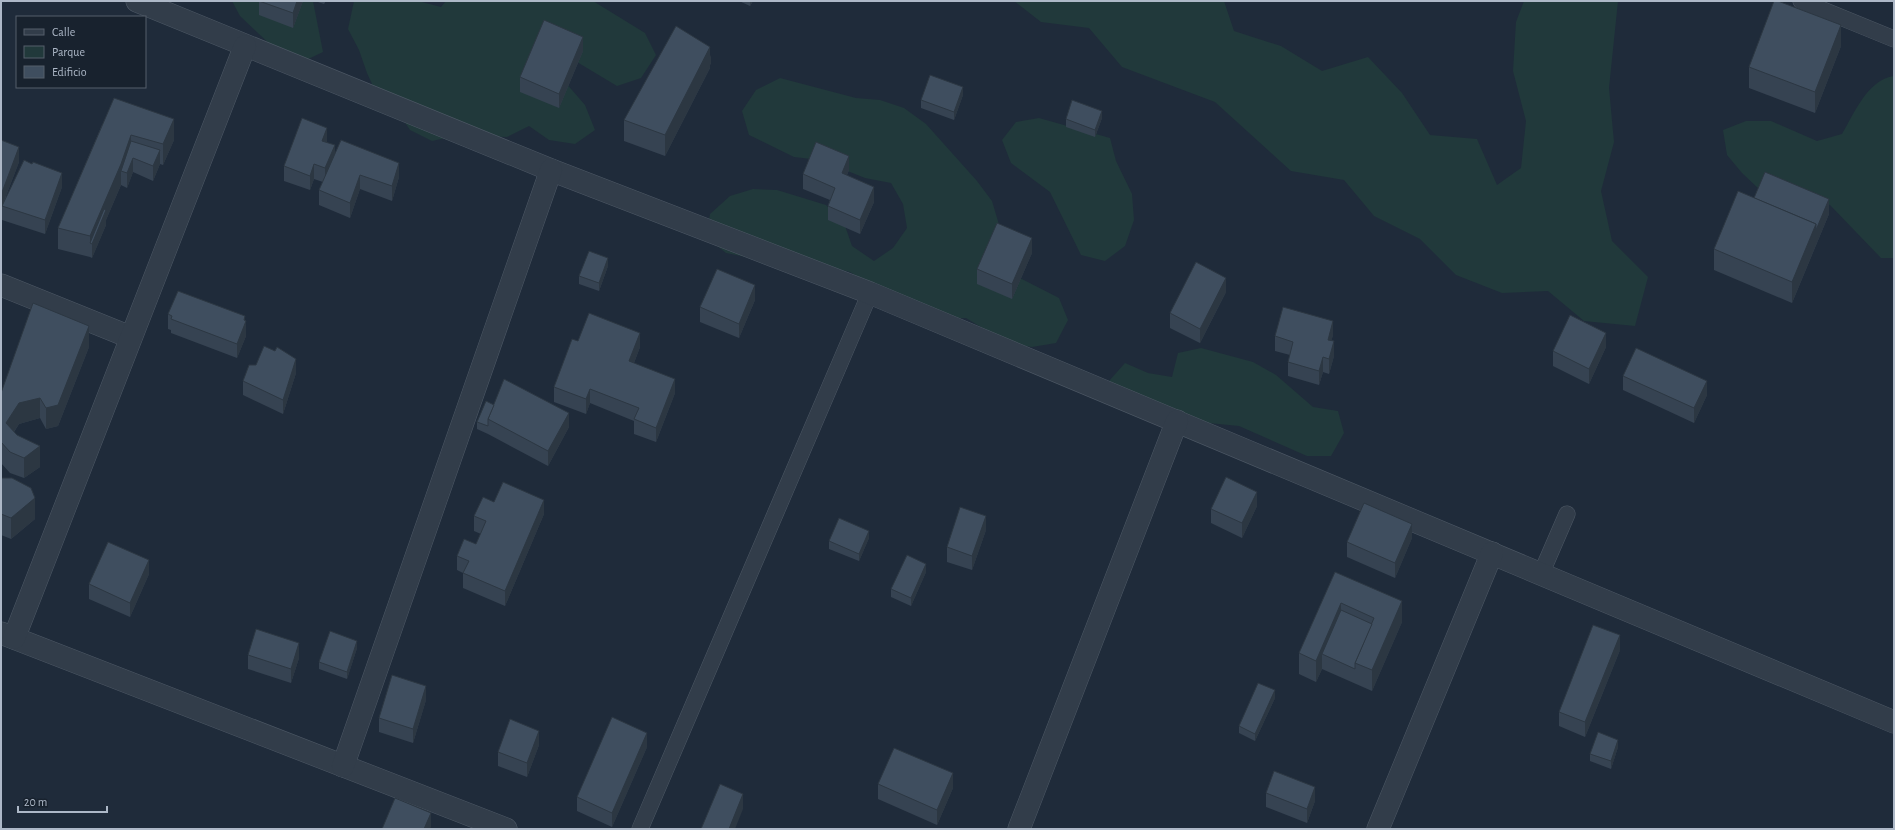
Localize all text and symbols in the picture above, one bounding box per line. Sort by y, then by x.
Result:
legend [16,16,146,88]
text: Calle [52,26,75,38]
text: Parque [52,46,85,58]
text: Edificio [52,66,87,78]
scale bar [18,788,107,814]
text: 20 m [24,796,47,808]

